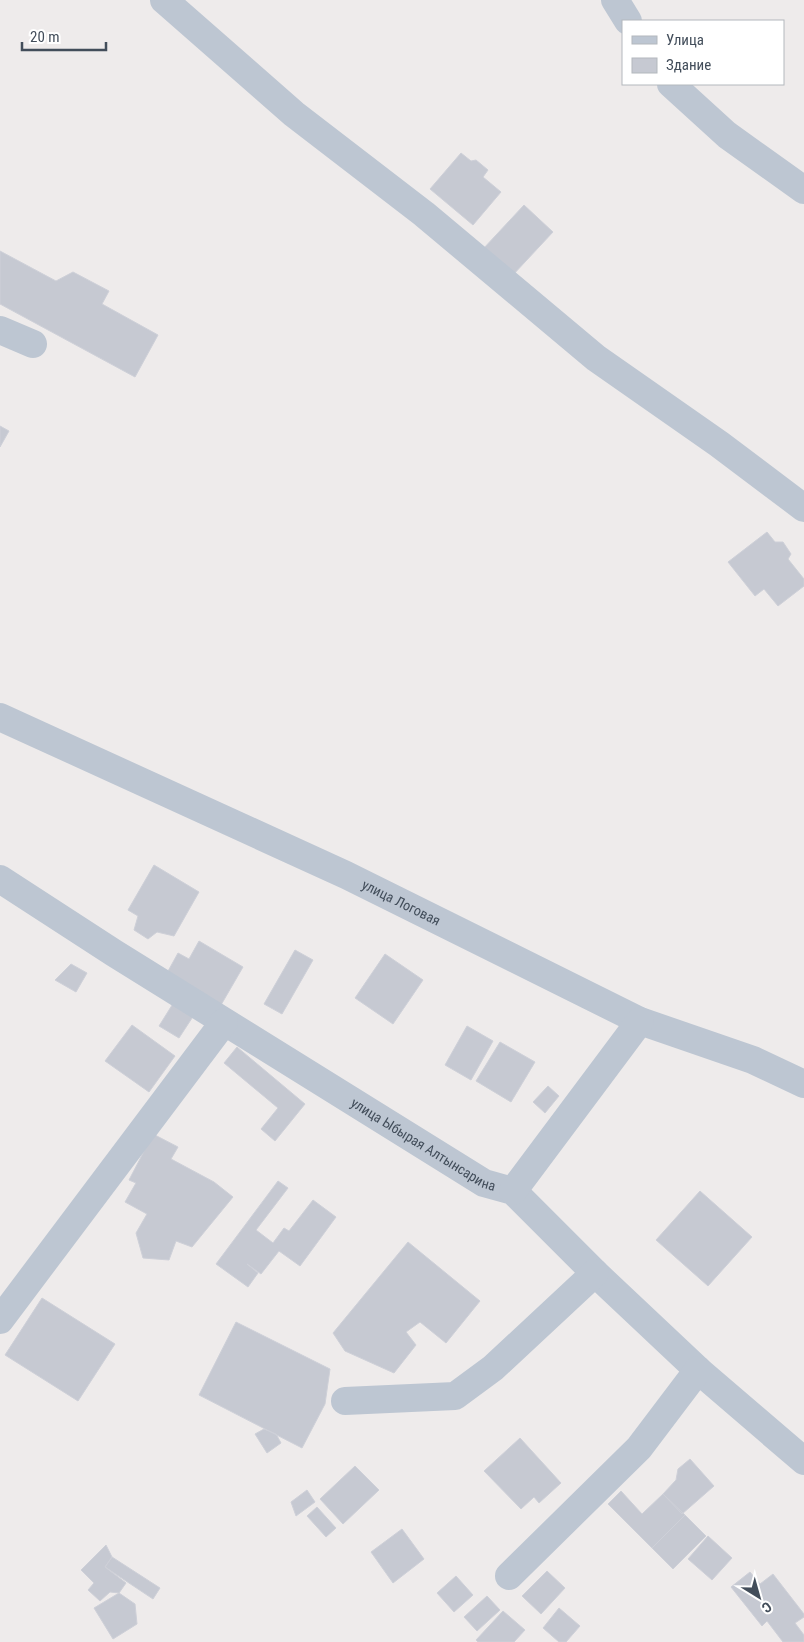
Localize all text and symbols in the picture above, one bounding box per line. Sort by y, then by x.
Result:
scale bar [22,20,106,52]
legend [622,20,784,85]
text: 20 m [30,28,60,46]
text: Улица [666,31,704,49]
text: Здание [666,56,711,74]
street label: улица Логовая [359,876,443,929]
street label: улица Ыбырая Алтынсарина [348,1094,497,1194]
north arrow [734,1572,784,1622]
text: С [759,1599,775,1616]

